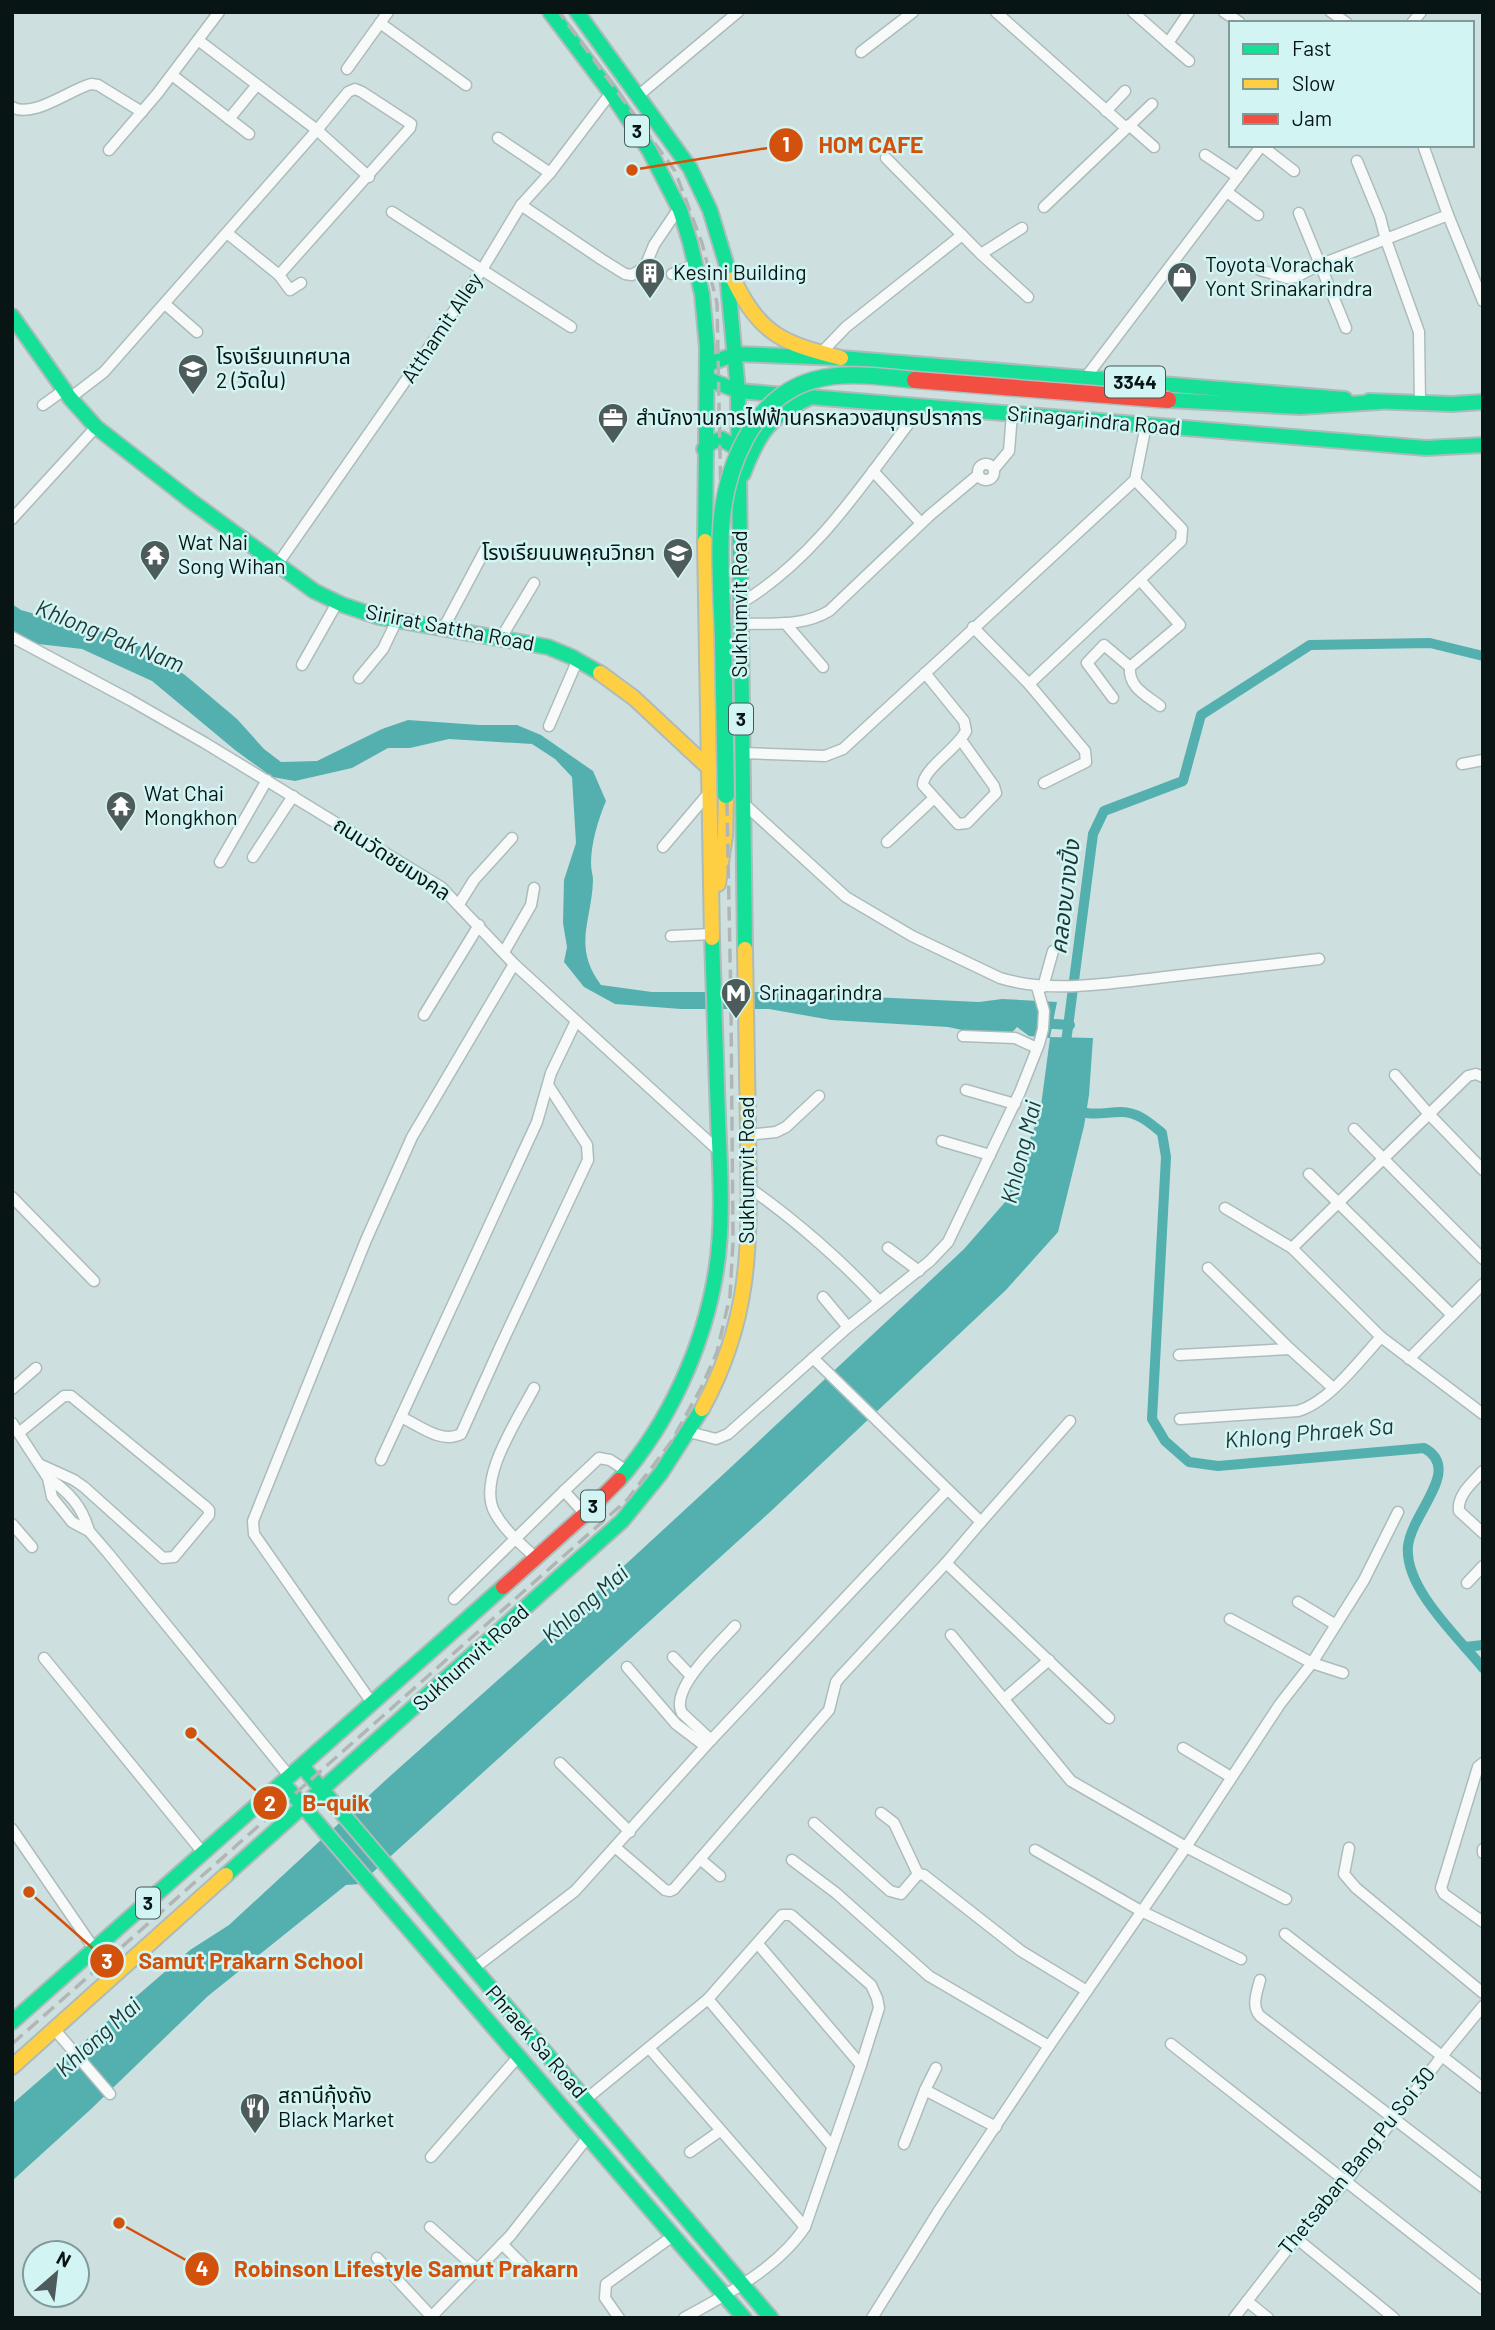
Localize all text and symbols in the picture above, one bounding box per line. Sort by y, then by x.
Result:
legend [1229,21,1474,147]
text: Fast [1292,35,1332,60]
text: Slow [1292,70,1335,95]
text: Jam [1292,105,1332,130]
road number: 3 [625,116,649,146]
callout: HOM CAFE [769,123,937,167]
text: HOM CAFE [818,130,924,158]
text: 1 [782,131,790,156]
place label: Toyota Vorachak Yont Srinakarindra [1205,251,1373,300]
building icon: Kesini Building [633,256,667,300]
place label: Kesini Building [673,259,807,284]
shop icon: Toyota Vorachak Yont Srinakarindra [1165,260,1199,304]
street label: Atthamit Alley [395,267,487,387]
place label: โรงเรียนเทศบาล 2 (วัดใน) [216,343,351,392]
school or university icon: โรงเรียนเทศบาล 2 (วัดใน) [176,352,210,396]
road number: 3344 [1105,366,1165,398]
street label: Srinagarindra Road [1006,399,1182,440]
office icon: สำนักงานการไฟฟ้านครหลวงสมุทรปราการ [596,401,630,445]
place label: สำนักงานการไฟฟ้านครหลวงสมุทรปราการ [636,404,982,431]
place label: Wat Nai Song Wihan [178,529,286,578]
street label: Sukhumvit Road [726,530,751,678]
school or university icon: โรงเรียนนพคุณวิทยา [661,536,695,580]
temple icon: Wat Nai Song Wihan [138,538,172,582]
place label: โรงเรียนนพคุณวิทยา [482,539,655,566]
water label: Khlong Pak Nam [32,593,189,678]
street label: Sirirat Sattha Road [364,598,537,655]
road number: 3 [729,704,753,734]
place label: Wat Chai Mongkhon [144,780,237,829]
temple icon: Wat Chai Mongkhon [104,789,138,833]
street label: ถนนวัดชยมงคล [330,811,456,905]
water label: คลองบางปิ้ง [1043,837,1085,955]
metro station icon: Srinagarindra [719,976,753,1020]
place label: Srinagarindra [759,979,882,1004]
street label: Sukhumvit Road [733,1096,758,1244]
water label: Khlong Mai [994,1097,1046,1206]
water label: Khlong Phraek Sa [1223,1411,1394,1453]
road number: 3 [581,1490,605,1522]
water label: Khlong Mai [535,1558,633,1648]
street label: Sukhumvit Road [407,1598,533,1715]
callout: B-quik [253,1781,383,1825]
text: B-quik [302,1788,370,1816]
text: 2 [264,1790,276,1815]
road number: 3 [136,1887,160,1918]
callout: Samut Prakarn School [89,1939,377,1983]
text: Samut Prakarn School [139,1946,364,1974]
text: 3 [101,1948,113,1973]
street label: Phraek Sa Road [481,1979,593,2103]
water label: Khlong Mai [49,1990,146,2082]
street label: Thetsaban Bang Pu Soi 30 [1272,2061,1439,2259]
place label: สถานีกุ้งถัง Black Market [278,2082,395,2131]
restaurant icon: สถานีกุ้งถัง Black Market [238,2091,272,2135]
north arrow [21,2239,91,2309]
text: N [53,2245,75,2272]
callout: Robinson Lifestyle Samut Prakarn [185,2247,592,2291]
text: Robinson Lifestyle Samut Prakarn [234,2254,578,2282]
text: 4 [196,2255,208,2280]

